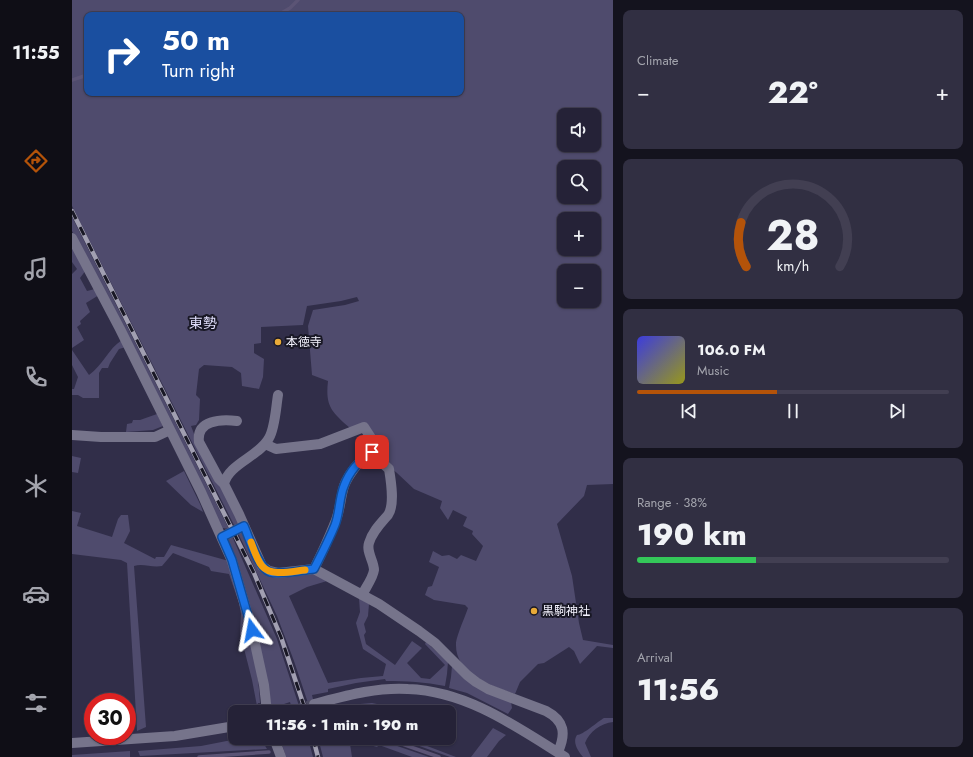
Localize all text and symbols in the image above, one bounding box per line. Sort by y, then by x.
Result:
text: 50 m [162,20,230,61]
icon: right [96,28,148,80]
text: 11:55 [12,40,60,66]
text: Climate [637,51,678,70]
text: Turn right [162,58,234,84]
text: 22° [768,71,818,114]
text: − [637,76,650,108]
text: + [935,76,949,108]
map controls [557,108,601,308]
button: sound [557,108,601,152]
icon: directions [22,147,50,175]
button: search [557,160,601,204]
text: 28 [766,205,820,266]
button: + [557,212,601,256]
icon: music [22,255,50,283]
text: km/h [777,256,809,276]
button: − [557,264,601,308]
district label: 東勢 [189,313,217,333]
place label: 本徳寺 [286,333,322,351]
marker: 本徳寺 [273,337,283,347]
text: 106.0 FM [697,339,766,361]
text: Music [697,361,729,380]
icon: phone [22,363,50,391]
icon: previous [678,400,700,422]
icon: pause [782,400,804,422]
icon: next [886,400,908,422]
pin [355,435,389,469]
icon: arrive [361,441,383,463]
icon: climate [22,472,50,500]
text: Range · 38% [637,493,707,512]
text: 190 km [637,513,747,556]
icon: car [22,580,50,608]
place label: 黒駒神社 [542,602,590,620]
marker: 黒駒神社 [529,606,539,616]
position arrow [231,609,273,651]
text: Arrival [637,648,673,667]
text: 11:56 [637,668,719,711]
icon: filters [22,689,50,717]
speed limit sign: 30 [84,693,136,745]
text: 11:56 · 1 min · 190 m [266,714,418,736]

